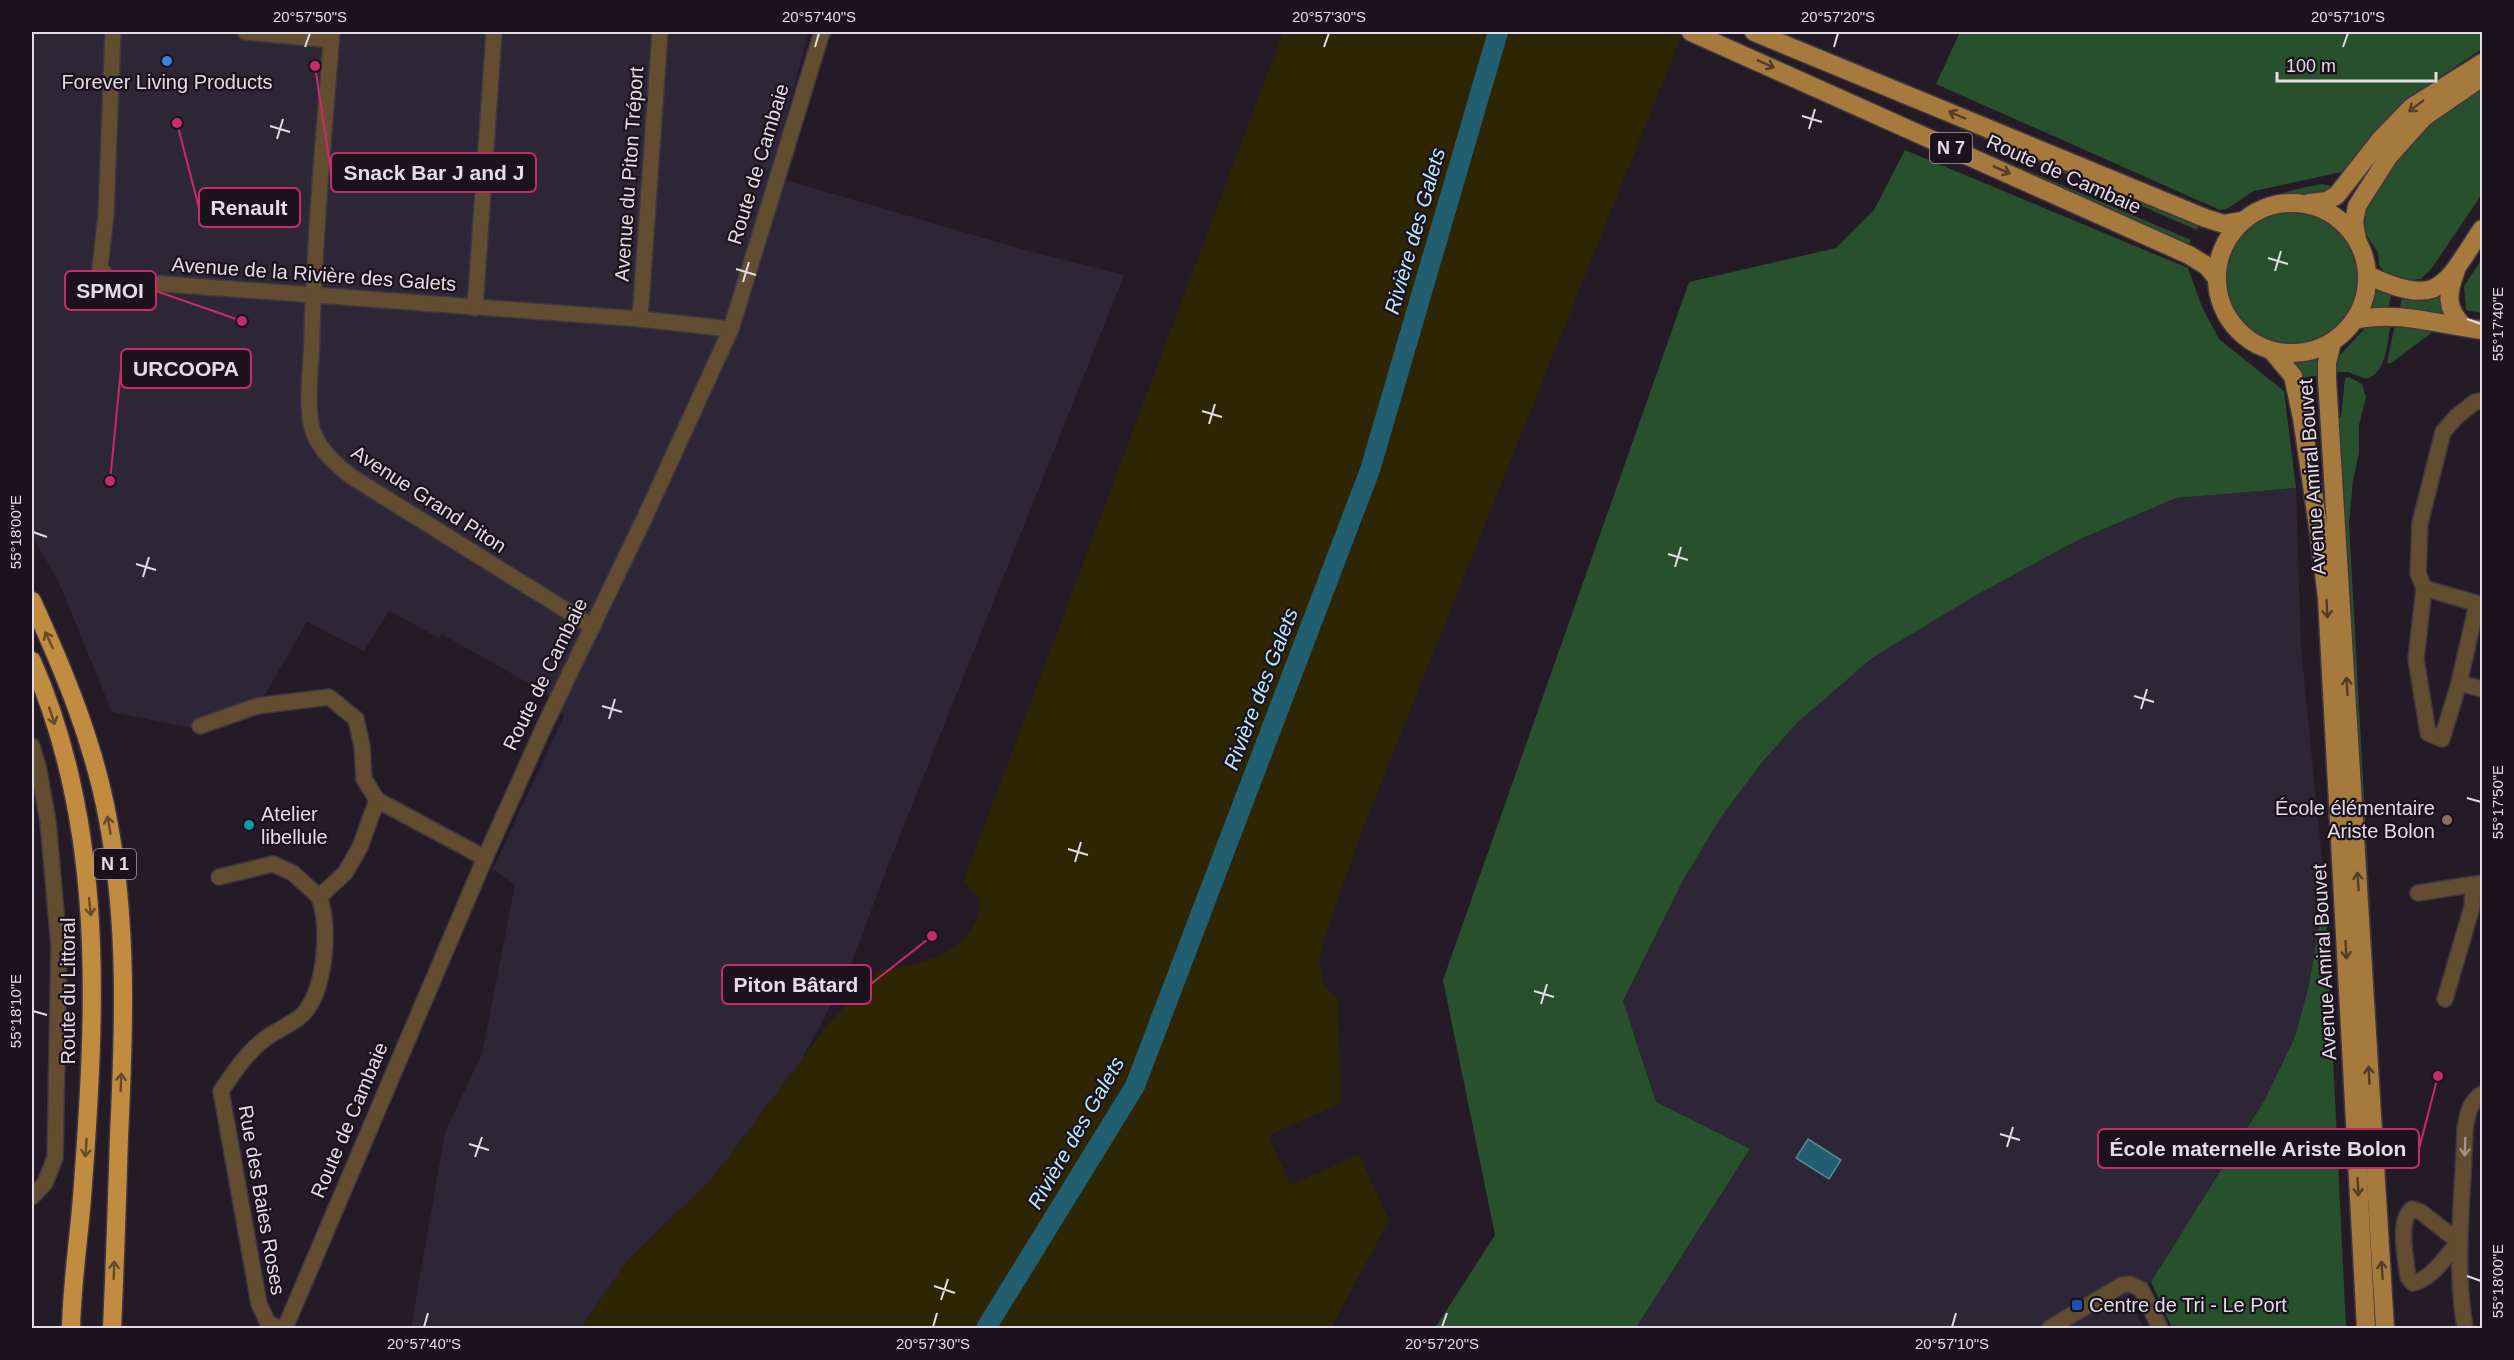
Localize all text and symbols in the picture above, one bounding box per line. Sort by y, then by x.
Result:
text: 20°57'50"S [273,8,347,25]
text: 20°57'40"S [782,8,856,25]
text: 20°57'30"S [1292,8,1366,25]
text: 20°57'20"S [1801,8,1875,25]
text: 20°57'10"S [2311,8,2385,25]
scale bar [2277,45,2436,83]
marker: Forever Living Products [160,54,174,68]
text: 100 m [2286,56,2336,76]
one-way arrow [1757,59,1775,71]
street label: Avenue du Piton Tréport [611,65,648,282]
place label: Forever Living Products [61,71,273,93]
street label: Route de Cambaie [723,81,793,247]
one-way arrow [2408,100,2424,112]
one-way arrow [1949,109,1967,120]
street label: Route de Cambaie [1983,130,2145,218]
road number: N 7 [1930,133,1972,163]
water label: Rivière des Galets [1380,145,1449,316]
callout: Snack Bar J and J [331,153,536,192]
text: Snack Bar J and J [344,161,524,184]
one-way arrow [1992,165,2010,177]
callout: Renault [199,188,300,227]
text: Renault [210,196,288,219]
street label: Avenue de la Rivière des Galets [171,253,457,295]
callout: SPMOI [65,271,156,310]
text: SPMOI [76,279,144,302]
text: 55°17'40"E [2489,287,2506,361]
callout: URCOOPA [121,349,251,388]
text: URCOOPA [133,357,239,380]
street label: Avenue Amiral Bouvet [2294,378,2330,576]
street label: Avenue Grand Piton [348,441,510,557]
text: 55°18'00"E [7,495,24,569]
street label: Route de Cambaie [499,594,591,754]
one-way arrow [2322,598,2333,618]
water label: Rivière des Galets [1219,604,1302,773]
one-way arrow [43,631,54,649]
one-way arrow [2341,677,2352,697]
one-way arrow [47,706,58,725]
text: 55°17'50"E [2489,765,2506,839]
place label: École élémentaire Ariste Bolon [2275,797,2435,842]
place label: Atelier libellule [261,803,328,848]
marker: École élémentaire Ariste Bolon [2440,813,2454,827]
one-way arrow [103,816,114,835]
marker: Atelier libellule [242,818,256,832]
road number: N 1 [94,849,136,879]
street label: Avenue Amiral Bouvet [2308,863,2340,1061]
one-way arrow [2352,871,2363,891]
one-way arrow [84,896,95,916]
street label: Route du Littoral [57,918,79,1064]
one-way arrow [2340,940,2351,960]
callout: Piton Bâtard [722,965,871,1004]
text: Piton Bâtard [734,973,858,996]
text: 55°18'10"E [7,974,24,1048]
street label: Route de Cambaie [306,1039,392,1201]
water label: Rivière des Galets [1023,1052,1129,1213]
one-way arrow [2364,1066,2375,1086]
one-way arrow [116,1073,127,1093]
street label: Rue des Baies Roses [234,1103,290,1297]
callout: École maternelle Ariste Bolon [2098,1129,2419,1168]
one-way arrow [2459,1136,2470,1156]
text: École maternelle Ariste Bolon [2110,1137,2406,1160]
one-way arrow [80,1138,91,1158]
one-way arrow [2353,1177,2364,1197]
text: 55°18'00"E [2489,1244,2506,1318]
one-way arrow [109,1261,120,1281]
one-way arrow [2376,1261,2387,1281]
place label: Centre de Tri - Le Port [2089,1294,2287,1316]
marker: Centre de Tri - Le Port [2070,1298,2084,1312]
text: 20°57'40"S [387,1335,461,1352]
text: 20°57'30"S [896,1335,970,1352]
text: 20°57'20"S [1405,1335,1479,1352]
text: 20°57'10"S [1915,1335,1989,1352]

